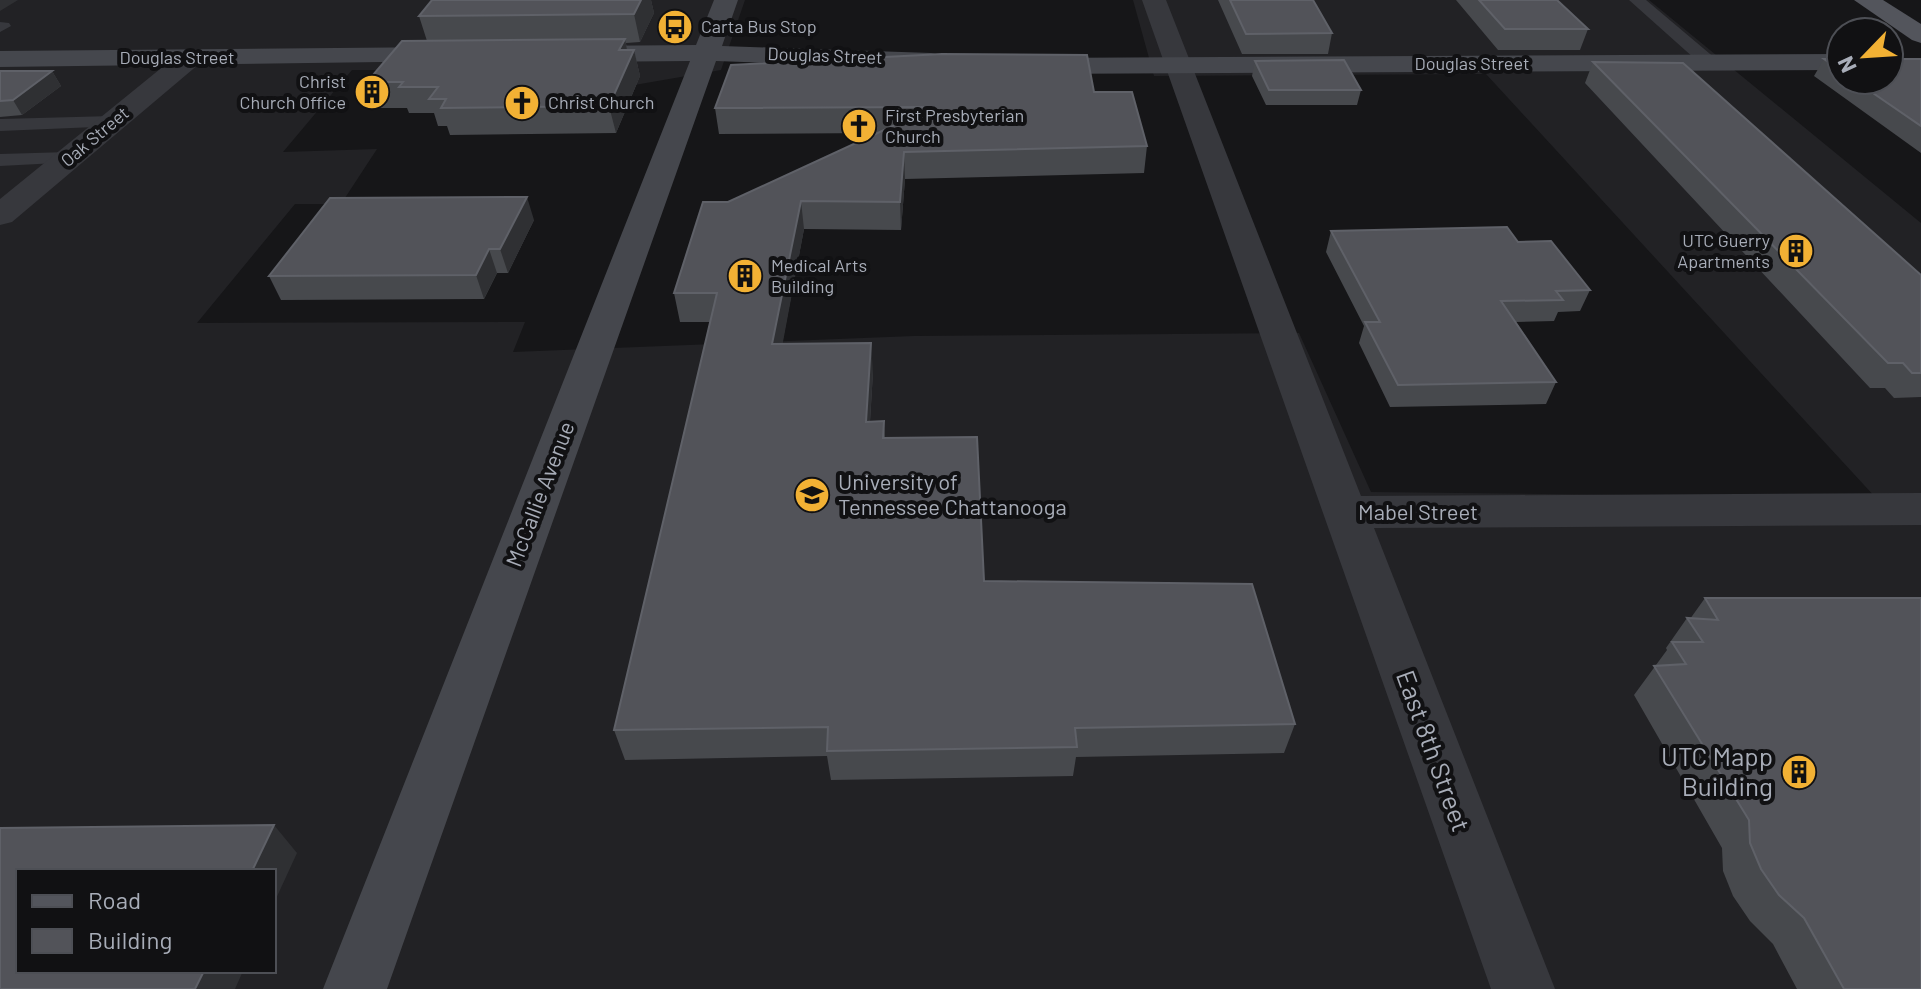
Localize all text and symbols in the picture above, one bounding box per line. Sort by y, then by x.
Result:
bus stop icon: Carta Bus Stop [656,8,694,46]
place label: Carta Bus Stop [701,15,817,37]
north arrow [1825,16,1905,96]
street label: Douglas Street [767,42,883,68]
street label: Douglas Street [120,46,234,68]
street label: Douglas Street [1415,52,1529,74]
text: N [1831,53,1861,77]
place label: Christ Church Office [240,70,346,113]
building icon: Christ Church Office [353,73,391,111]
church icon: Christ Church [503,84,541,122]
place label: Christ Church [548,91,654,113]
street label: Oak Street [56,101,133,171]
place label: First Presbyterian Church [885,104,1024,147]
church icon: First Presbyterian Church [840,107,878,145]
place label: UTC Guerry Apartments [1677,229,1770,272]
building icon: UTC Guerry Apartments [1777,232,1815,270]
place label: Medical Arts Building [771,254,867,297]
building icon: Medical Arts Building [726,257,764,295]
street label: McCallie Avenue [499,417,579,570]
place label: University of Tennessee Chattanooga [838,468,1067,519]
school or university icon: University of Tennessee Chattanooga [793,476,831,514]
street label: Mabel Street [1358,498,1478,524]
street label: East 8th Street [1391,666,1478,835]
place label: UTC Mapp Building [1661,740,1773,801]
building icon: UTC Mapp Building [1780,753,1818,791]
legend [16,869,276,973]
text: Road [88,885,141,914]
text: Building [88,925,172,954]

